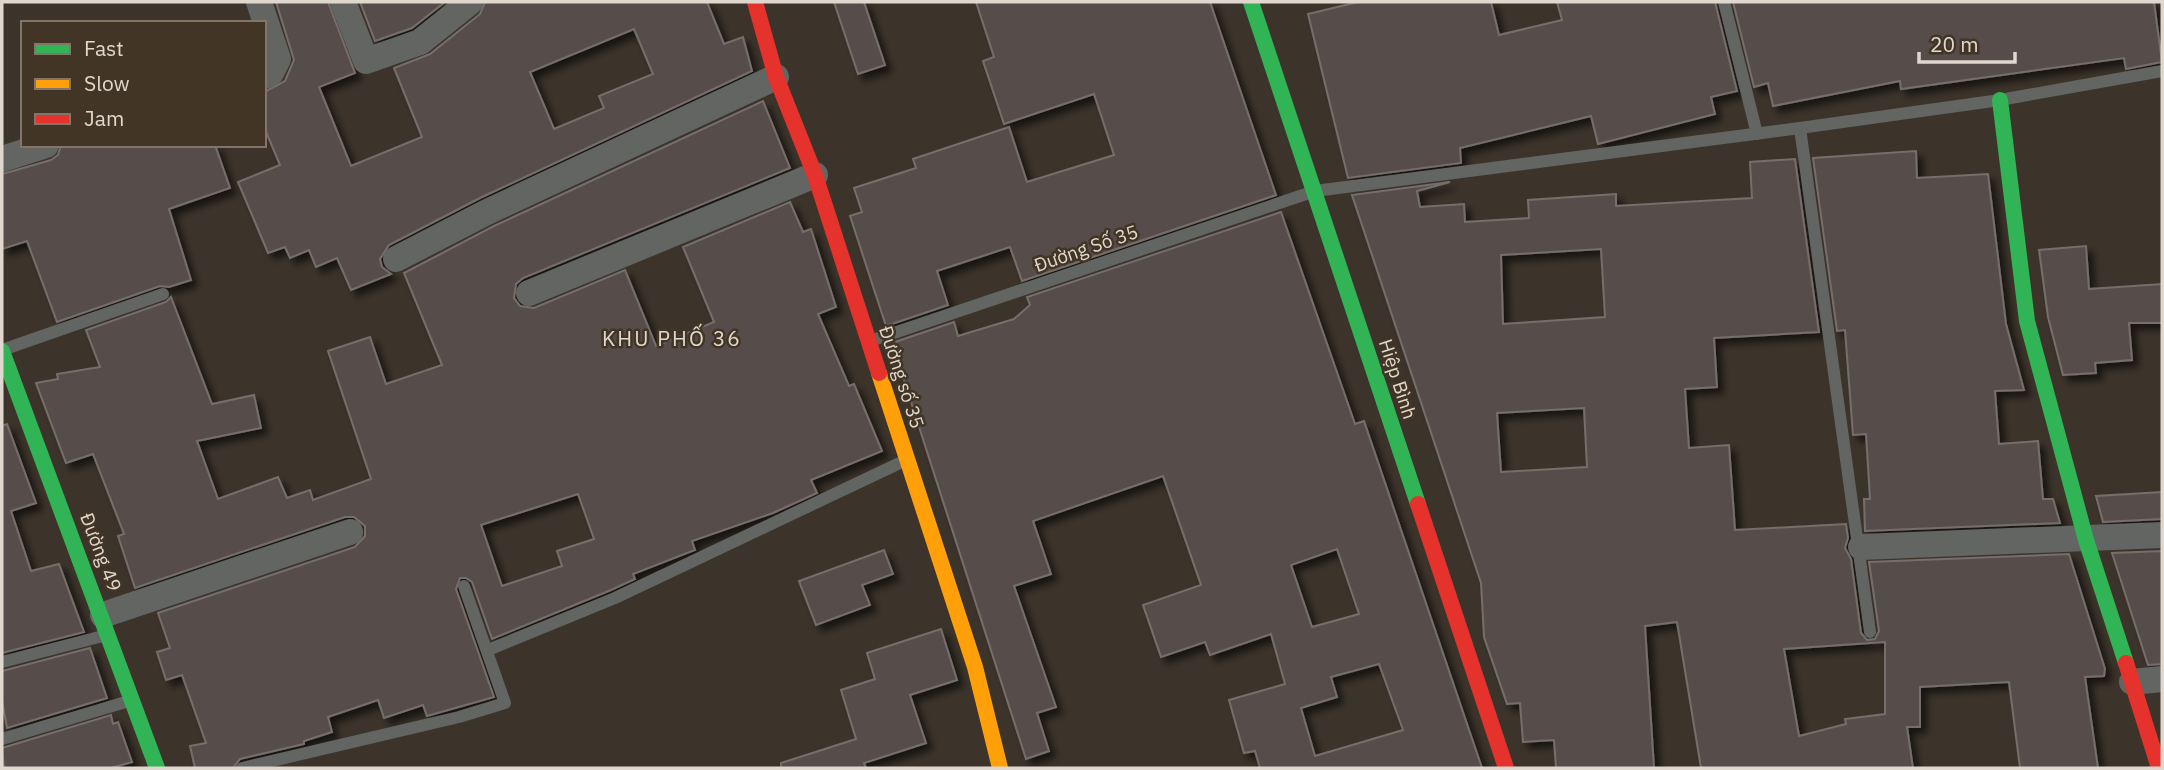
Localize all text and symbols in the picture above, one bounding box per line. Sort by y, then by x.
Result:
legend [21,21,266,147]
scale bar [1919,21,2015,65]
text: 20 m [1930,30,1979,58]
text: Fast [84,34,124,62]
text: Slow [84,69,130,97]
text: Jam [84,104,124,132]
street label: Đường Số 35 [1031,219,1141,277]
district label: KHU PHỐ 36 [602,323,742,352]
street label: Đường số 35 [874,323,930,431]
street label: Hiệp Bình [1374,336,1422,422]
street label: Đường 49 [75,509,127,595]

